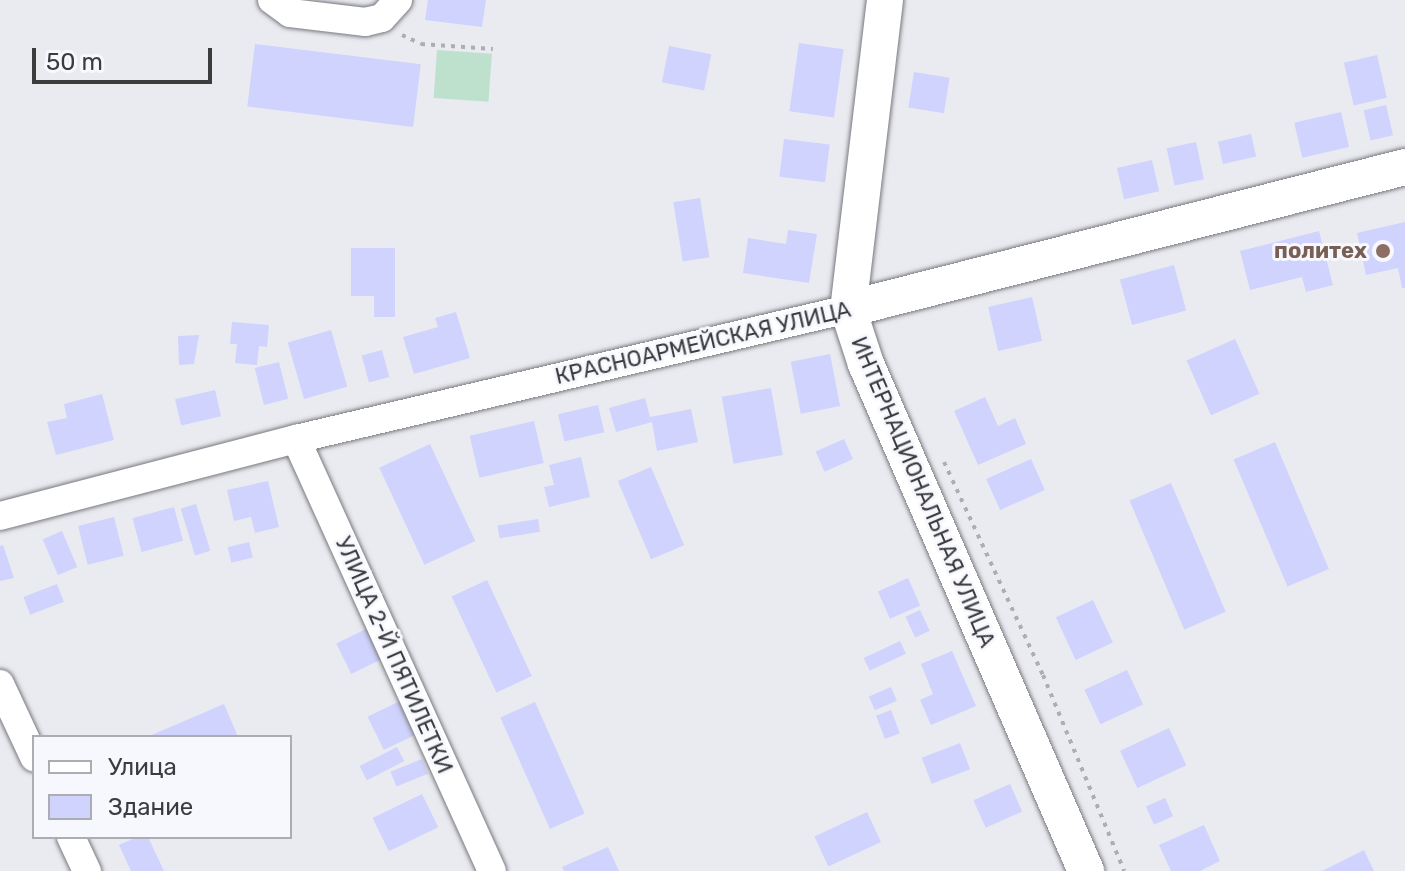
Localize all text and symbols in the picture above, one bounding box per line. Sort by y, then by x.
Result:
scale bar [36,32,216,82]
text: 50 m [46,48,103,76]
place label: политех [1274,238,1367,264]
marker: политех [1374,242,1392,260]
street label: КРАСНОАРМЕЙСКАЯ УЛИЦА [553,296,853,390]
street label: ИНТЕРНАЦИОНАЛЬНАЯ УЛИЦА [845,333,1001,651]
street label: УЛИЦА 2-Й ПЯТИЛЕТКИ [330,533,458,777]
legend [32,735,292,839]
text: Улица [108,753,177,781]
text: Здание [108,793,193,821]

